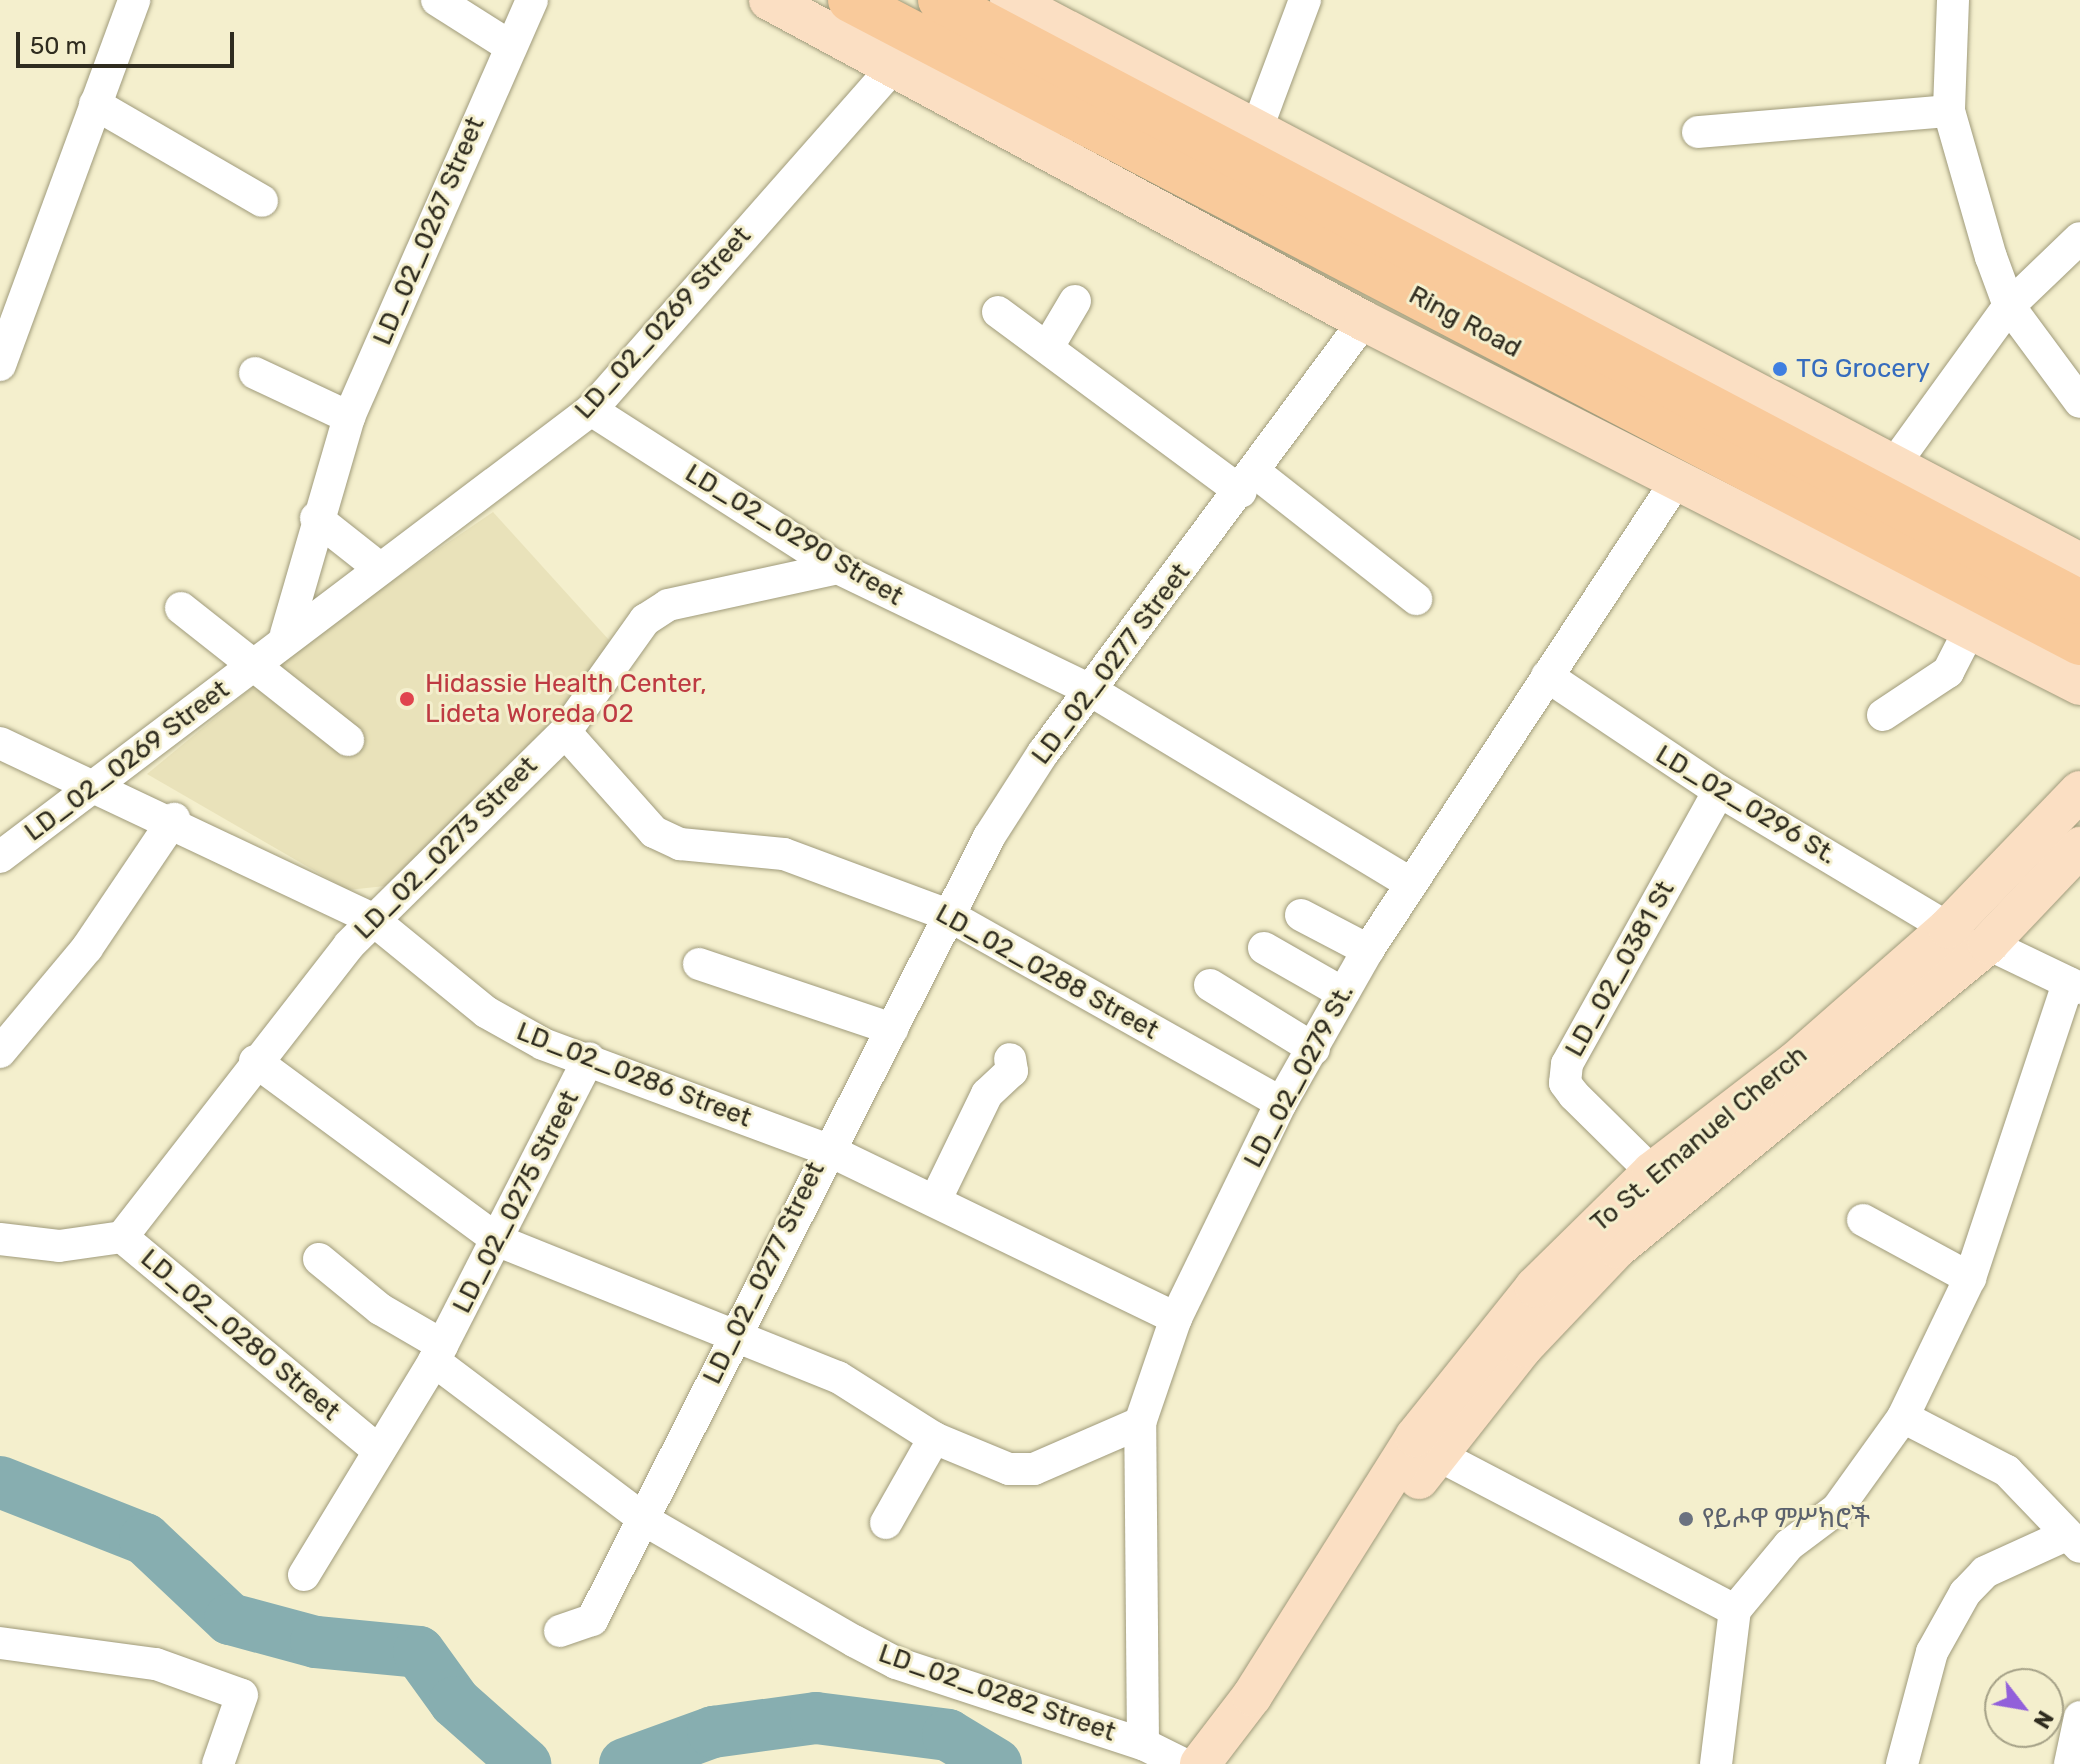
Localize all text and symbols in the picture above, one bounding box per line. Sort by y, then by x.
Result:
scale bar [20,16,238,66]
text: 50 m [30,32,87,60]
street label: LD_02_0267 Street [367,112,491,350]
street label: LD_02_0269 Street [569,221,757,425]
street label: Ring Road [1404,279,1526,365]
place label: TG Grocery [1796,353,1930,385]
marker: TG Grocery [1771,360,1789,378]
street label: LD_02_0290 Street [679,458,909,612]
street label: LD_02_0277 Street [1025,557,1197,771]
place label: Hidassie Health Center, Lideta Woreda 02 [425,668,707,730]
street label: LD_02_0269 Street [19,674,235,848]
marker: Hidassie Health Center, Lideta Woreda 02 [396,688,418,710]
street label: LD_02_0296 St. [1650,739,1842,871]
street label: LD_02_0273 Street [348,750,544,946]
street label: LD_02_0381 St [1559,876,1681,1062]
street label: LD_02_0288 Street [930,898,1164,1046]
street label: LD_02_0279 St. [1238,979,1360,1173]
street label: LD_02_0286 Street [512,1016,756,1134]
street label: To St. Emanuel Cherch [1585,1039,1813,1239]
street label: LD_02_0275 Street [446,1086,586,1318]
street label: LD_02_0277 Street [697,1157,831,1389]
street label: LD_02_0280 Street [134,1243,346,1427]
place label: የይሖዋ ምሥክሮች [1702,1503,1870,1535]
marker: የይሖዋ ምሥክሮች [1677,1510,1695,1528]
street label: LD_02_0282 Street [875,1638,1119,1748]
north arrow [1984,1668,2064,1748]
text: N [2028,1706,2059,1733]

